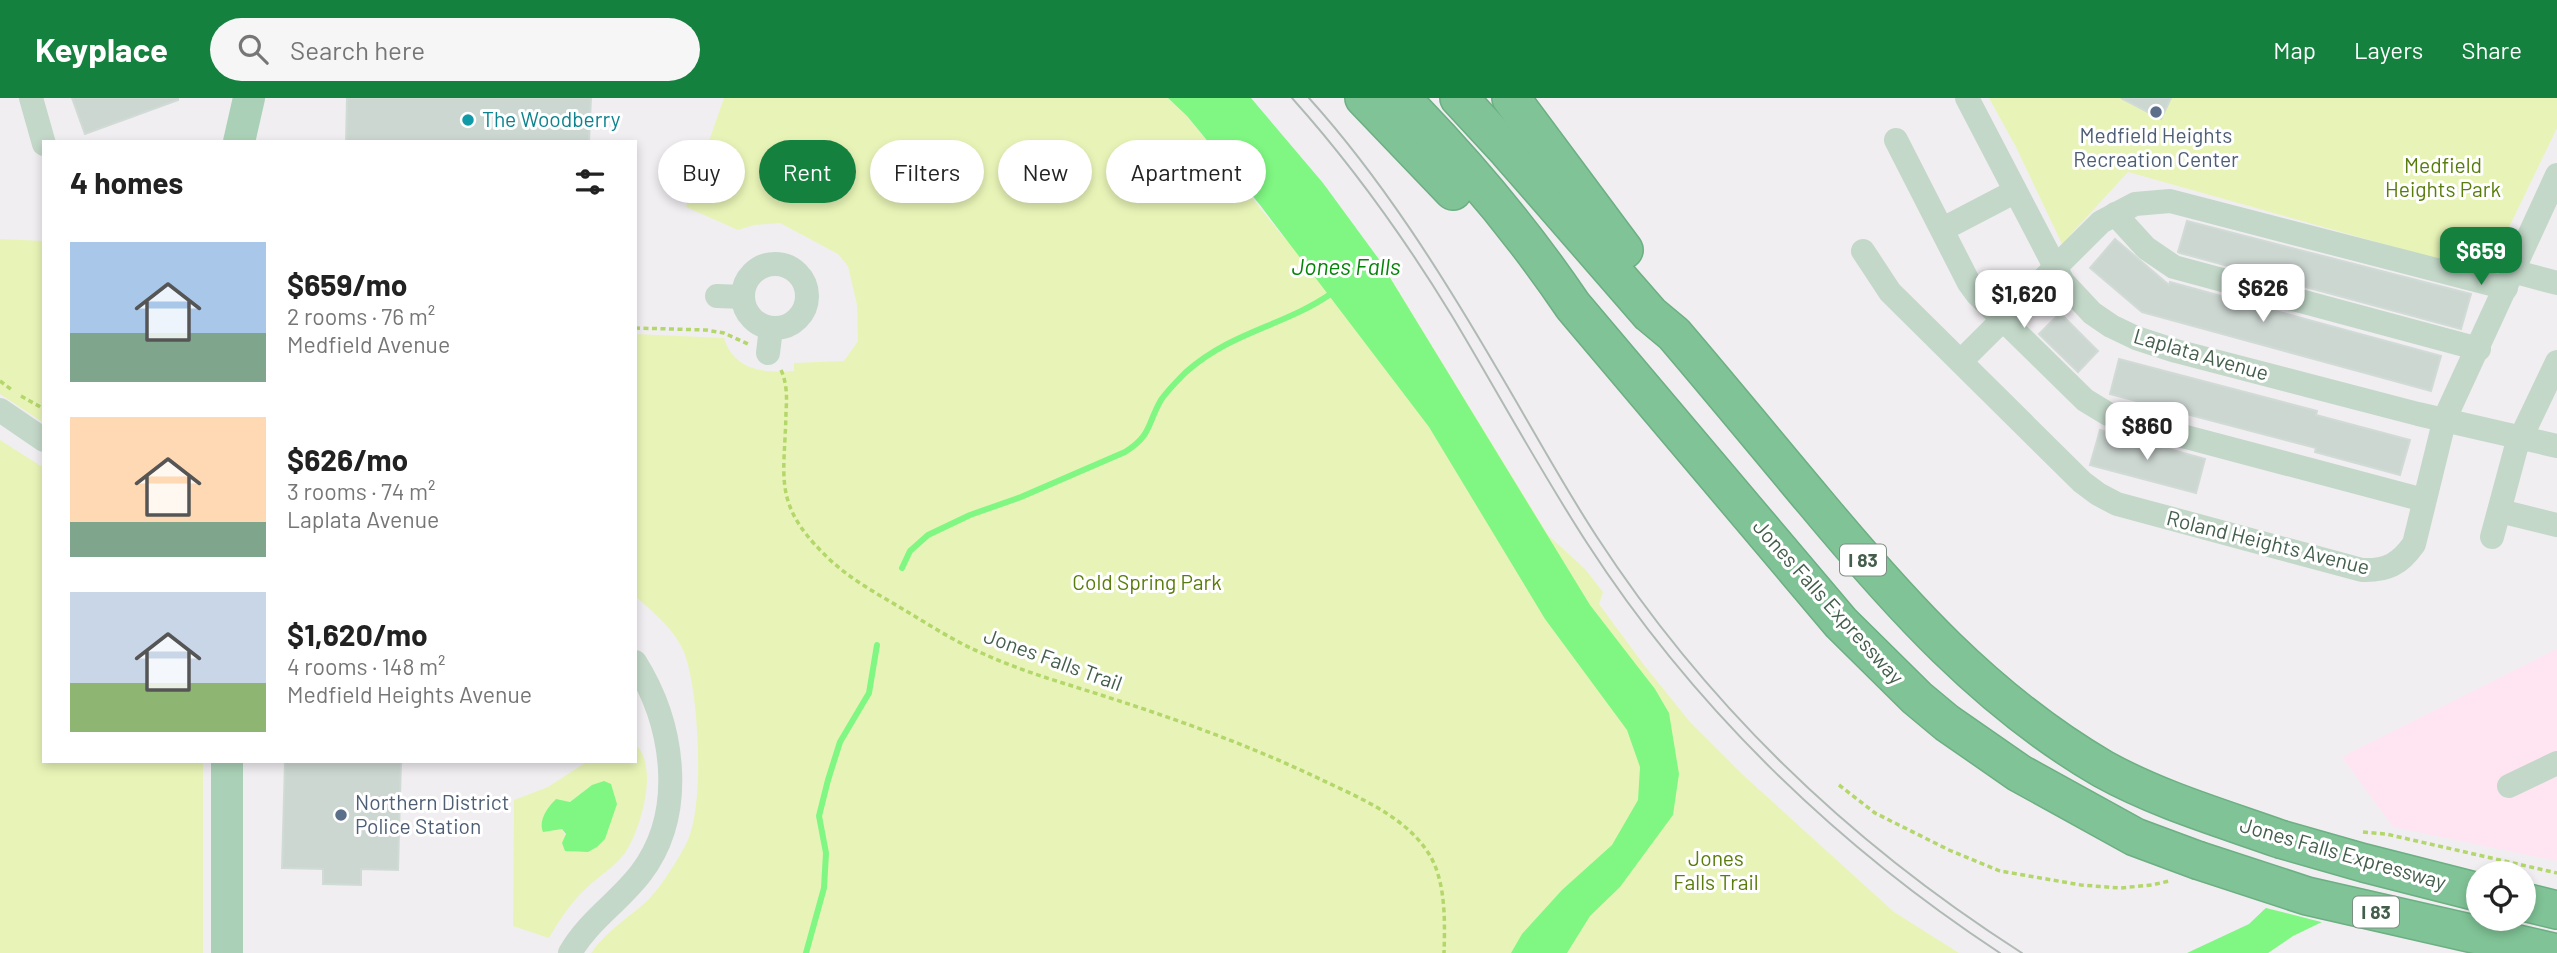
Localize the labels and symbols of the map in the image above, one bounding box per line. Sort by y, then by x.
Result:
marker: Medfield Heights Recreation Center [2148,104,2164,120]
place label: The Woodberry [482,106,621,131]
marker: The Woodberry [460,112,476,128]
place label: Medfield Heights Recreation Center [2073,122,2239,171]
park label: Medfield Heights Park [2385,152,2501,201]
pin: $659 [2440,228,2522,287]
water label: Jones Falls [1291,252,1401,280]
pin: $626 [2222,264,2304,324]
pin: $1,620 [1967,271,2081,330]
street label: Laplata Avenue [2131,322,2272,385]
pin: $860 [2106,402,2188,462]
street label: Roland Heights Avenue [2164,504,2372,579]
street label: Jones Falls Expressway [1748,513,1910,689]
road number: I 83 [1840,544,1886,575]
park label: Cold Spring Park [1072,569,1222,594]
street label: Jones Falls Trail [981,622,1126,695]
place label: Northern District Police Station [355,789,509,838]
marker: Northern District Police Station [333,807,349,823]
street label: Jones Falls Expressway [2237,811,2450,894]
park label: Jones Falls Trail [1673,845,1759,894]
road number: I 83 [2353,897,2399,928]

